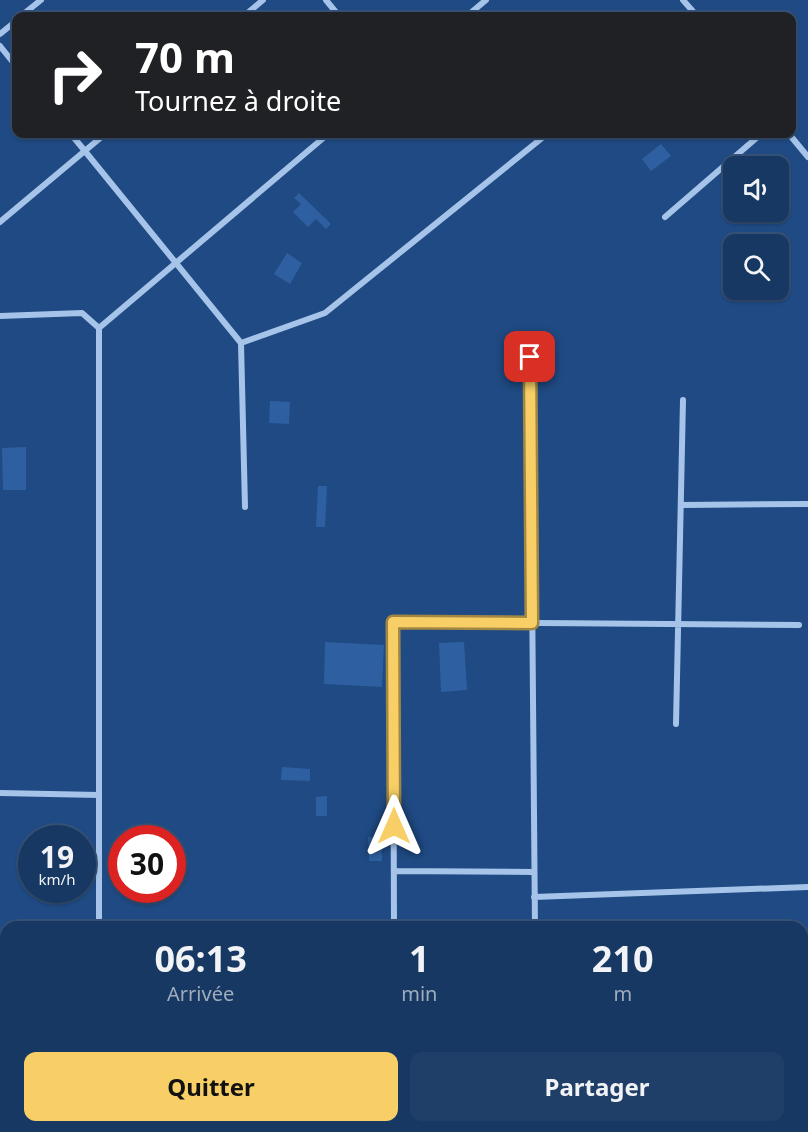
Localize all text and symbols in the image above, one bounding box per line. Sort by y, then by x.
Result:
text: 70 m [135,28,235,85]
icon: right [36,36,114,114]
text: Tournez à droite [135,82,341,119]
map controls [723,156,789,300]
button: sound [723,156,789,222]
button: search [723,234,789,300]
pin [504,331,555,382]
icon: arrive [513,340,546,373]
position arrow [362,794,426,858]
speed limit sign: 30 [108,825,186,903]
text: 19 [40,836,74,877]
text: km/h [39,869,75,889]
text: 06:13 [154,934,247,983]
text: 1 [409,934,430,983]
text: 210 [592,934,654,983]
text: Arrivée [167,980,234,1007]
text: min [401,980,437,1007]
text: m [613,980,632,1007]
button: Quitter [24,1052,398,1121]
button: Partager [410,1052,784,1121]

